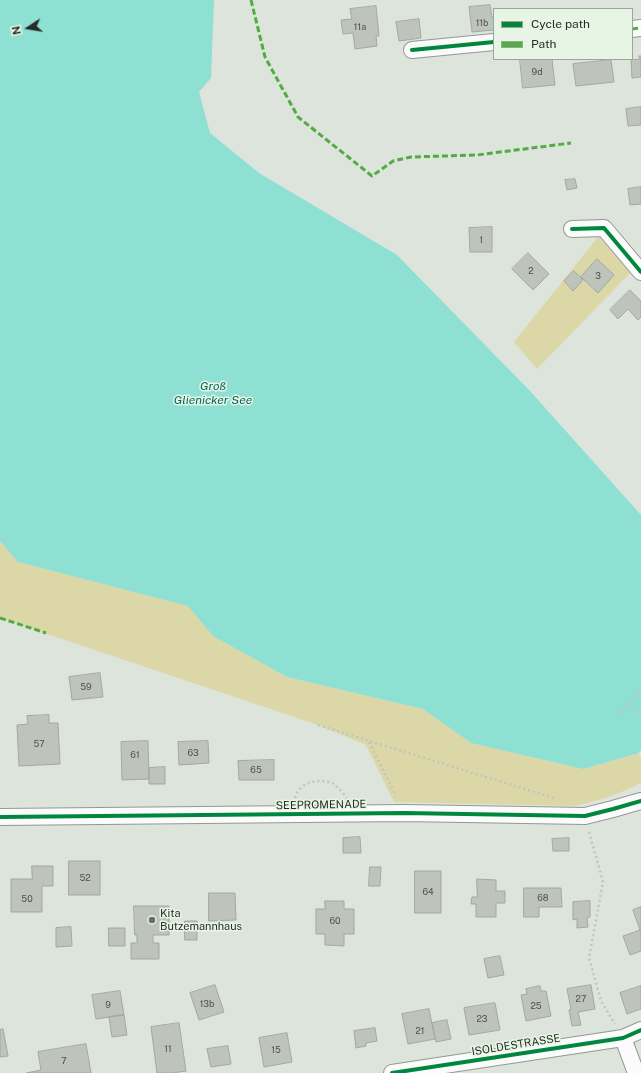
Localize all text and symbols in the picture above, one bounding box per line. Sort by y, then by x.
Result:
north arrow [8,8,48,48]
legend [493,8,633,60]
text: Cycle path [531,17,590,31]
house number: 11b [476,18,488,28]
house number: 11a [354,22,366,32]
text: N [9,25,23,36]
text: Path [531,37,557,51]
house number: 9d [532,67,542,77]
house number: 1 [479,235,483,245]
house number: 2 [528,266,534,276]
house number: 3 [595,271,601,281]
water label: Groß Glienicker See [174,379,252,407]
house number: 59 [80,682,92,692]
house number: 57 [33,739,45,749]
house number: 63 [187,748,199,758]
house number: 61 [130,750,140,760]
house number: 65 [250,765,262,775]
street label: SEEPROMENADE [276,798,366,812]
house number: 52 [79,873,91,883]
house number: 64 [422,887,434,897]
house number: 68 [537,893,549,903]
house number: 50 [21,894,33,904]
place label: Kita Butzemannhaus [160,907,242,933]
marker: Kita Butzemannhaus [147,915,157,925]
house number: 60 [329,916,341,926]
house number: 27 [576,994,586,1004]
house number: 13b [200,999,214,1009]
house number: 9 [105,1000,111,1010]
house number: 25 [530,1001,542,1011]
house number: 23 [476,1014,488,1024]
house number: 21 [415,1026,425,1036]
street label: ISOLDESTRASSE [471,1031,561,1059]
house number: 11 [164,1044,172,1054]
house number: 15 [271,1045,281,1055]
house number: 7 [61,1056,67,1066]

